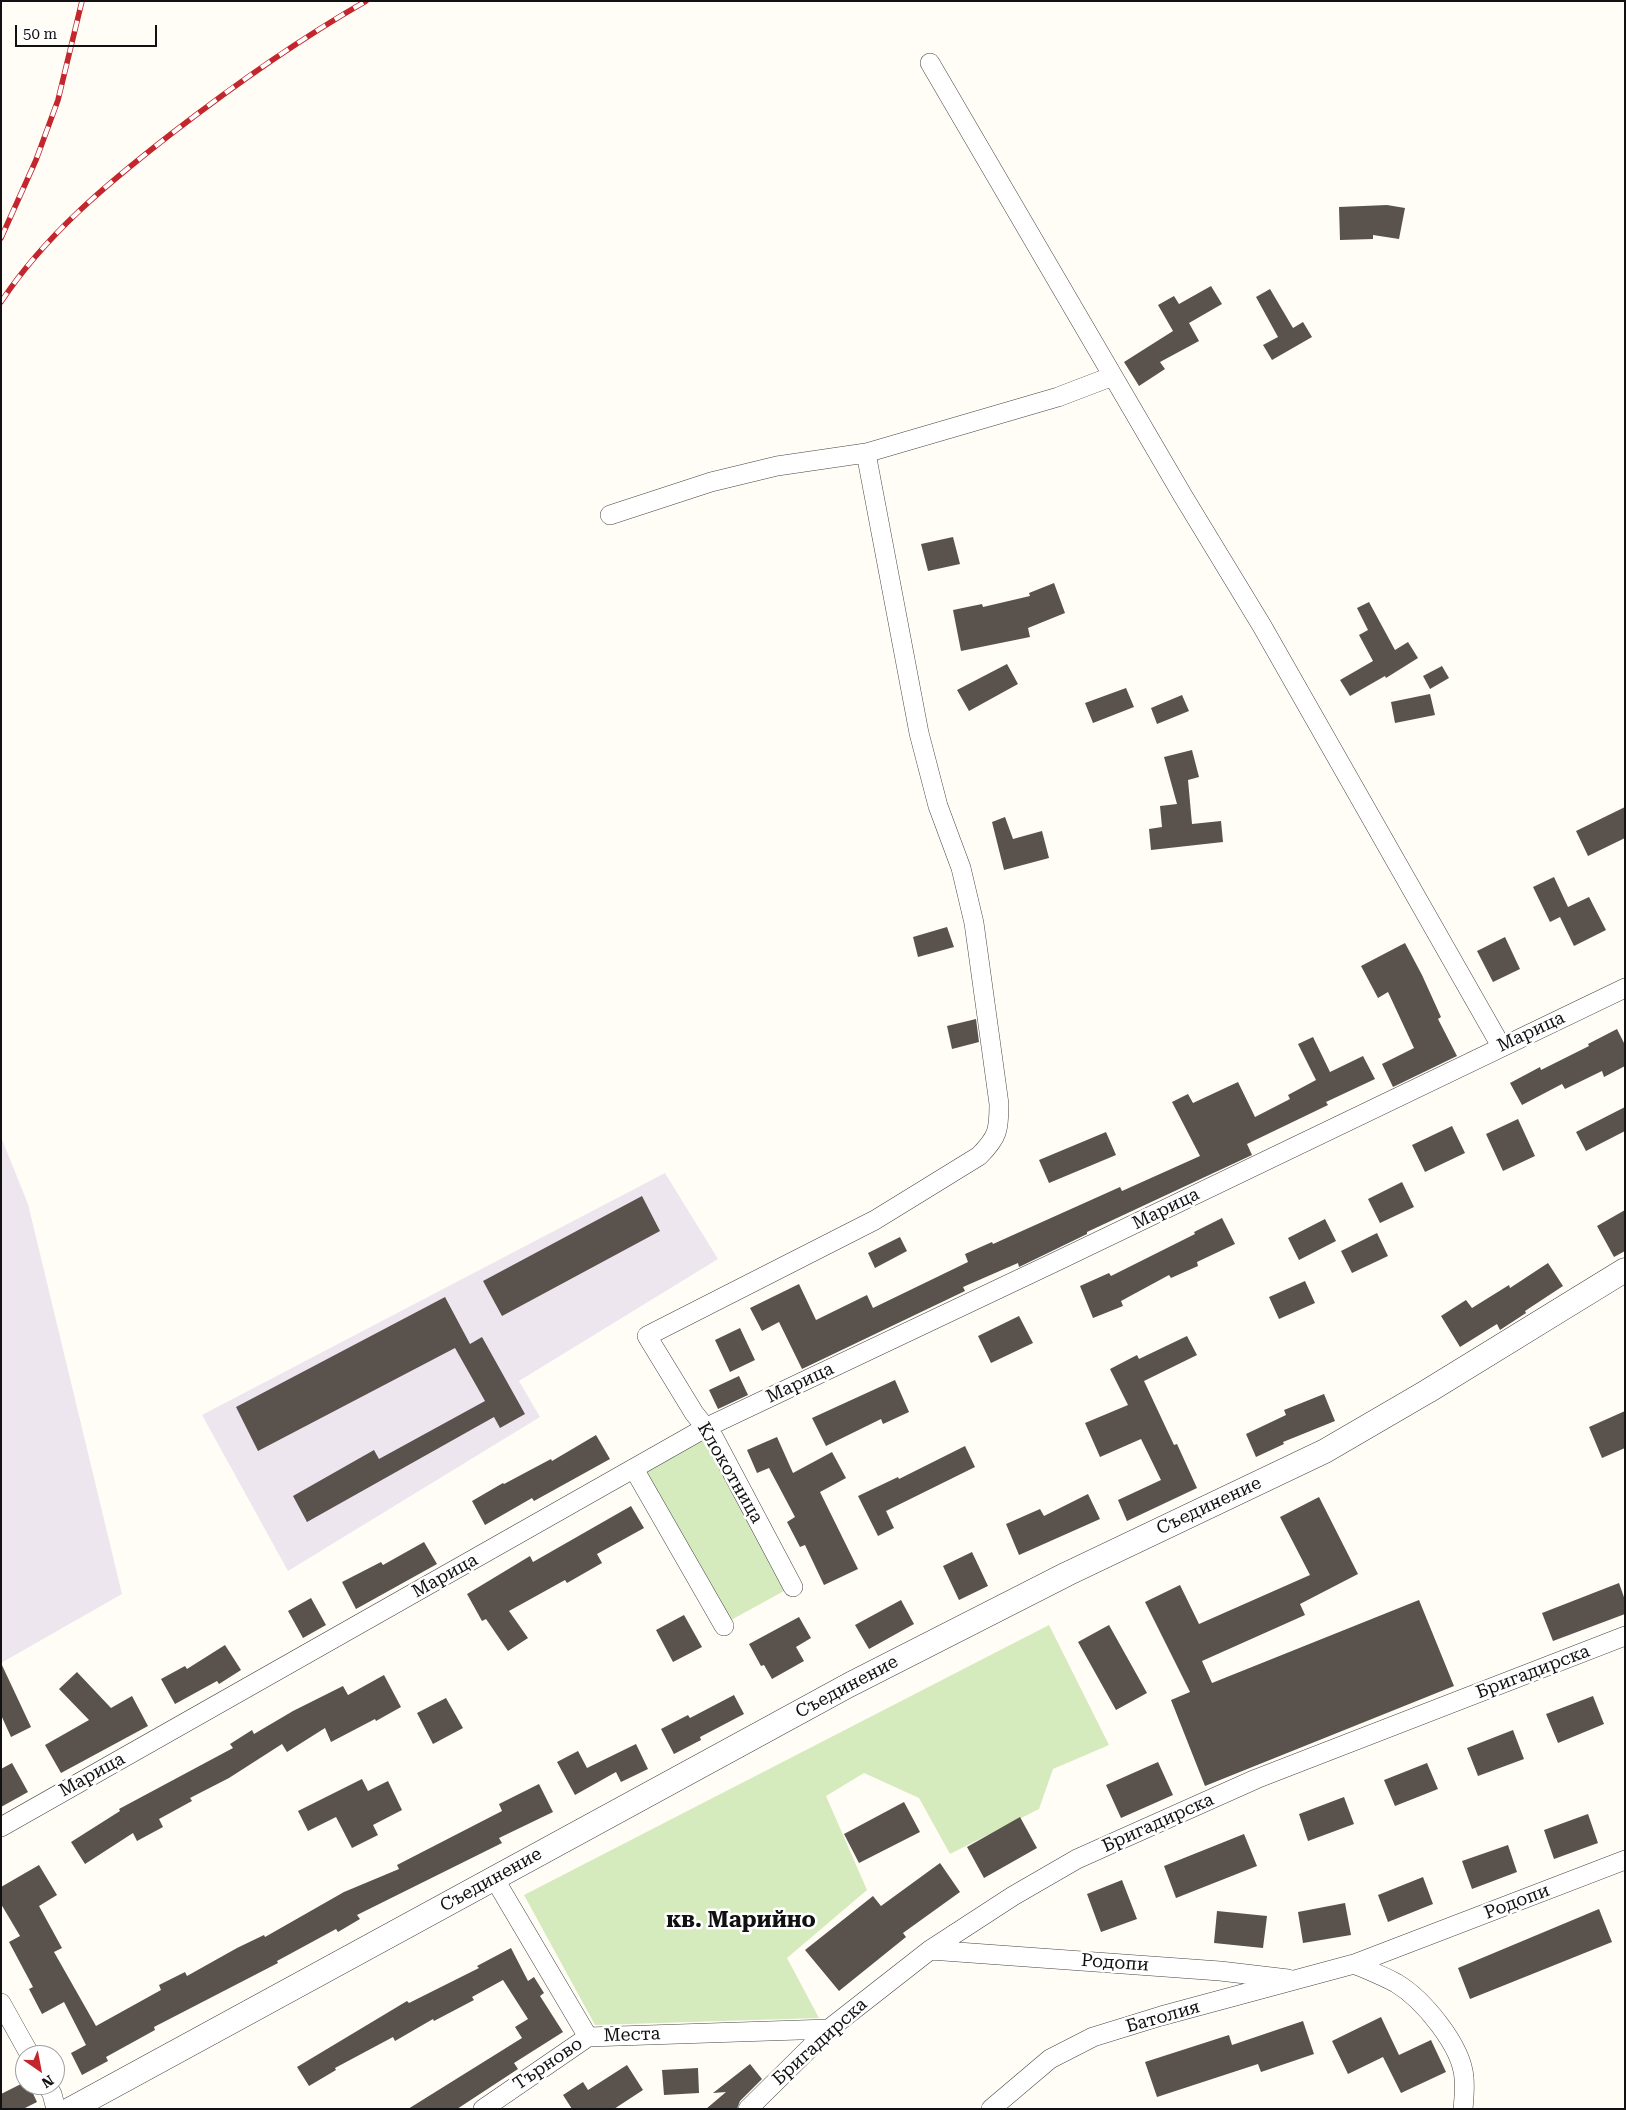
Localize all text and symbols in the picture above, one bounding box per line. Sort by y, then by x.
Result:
scale bar [18,15,160,47]
text: 50 m [23,25,57,43]
street label: Марица [1494,1007,1568,1057]
street label: Марица [1129,1184,1203,1234]
street label: Марица [763,1358,837,1408]
street label: Клокотница [692,1419,768,1527]
street label: Съединение [1153,1472,1265,1540]
street label: Марица [408,1549,482,1603]
street label: Бригадирска [1473,1640,1593,1704]
street label: Съединение [792,1651,902,1723]
street label: Марица [55,1748,129,1802]
street label: Бригадирска [1099,1789,1217,1857]
street label: Съединение [436,1843,546,1917]
street label: Родопи [1481,1880,1553,1924]
district label: кв. Марийно [666,1908,816,1934]
street label: Родопи [1080,1950,1150,1976]
street label: Бригадирска [768,1994,872,2090]
street label: Батолия [1124,1996,1202,2038]
street label: Места [603,2023,661,2047]
street label: Търново [509,2033,587,2095]
north arrow [15,2045,65,2095]
text: N [39,2072,57,2091]

